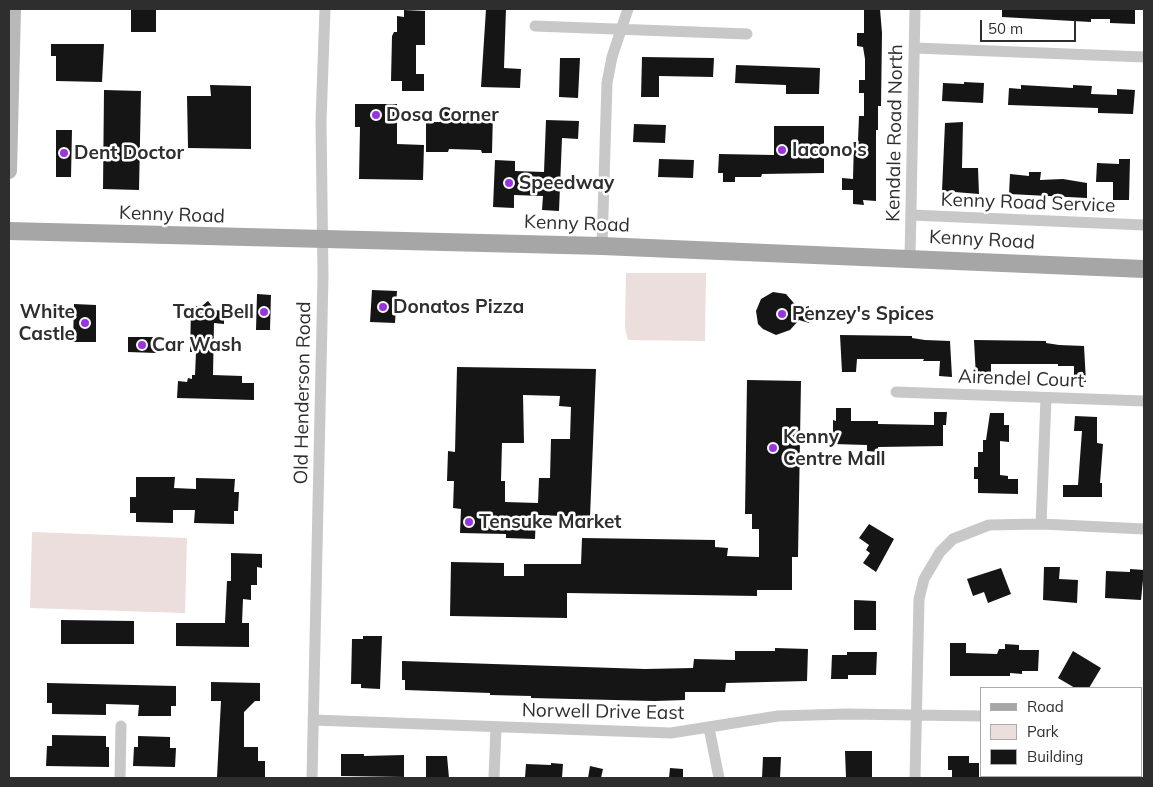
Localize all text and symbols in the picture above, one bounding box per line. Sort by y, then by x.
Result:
scale bar [983,10,1079,42]
text: 50 m [988,19,1023,38]
street label: Kendale Road North [882,44,908,222]
place label: Dosa Corner [386,104,499,126]
marker: Dosa Corner [370,109,382,121]
place label: Iacono's [792,139,867,161]
place label: Dent Doctor [74,142,184,164]
marker: Iacono's [776,144,788,156]
marker: Dent Doctor [58,147,70,159]
place label: Speedway [519,172,614,194]
marker: Speedway [503,177,515,189]
street label: Kenny Road Service [940,189,1116,217]
street label: Kenny Road [119,202,225,228]
street label: Kenny Road [524,211,630,237]
street label: Kenny Road [928,226,1036,254]
place label: Donatos Pizza [393,296,524,318]
place label: White Castle [19,301,75,345]
place label: Taco Bell [173,301,254,323]
street label: Old Henderson Road [290,301,316,485]
marker: Donatos Pizza [377,301,389,313]
place label: Penzey's Spices [792,303,934,325]
marker: Taco Bell [258,306,270,318]
marker: Penzey's Spices [776,308,788,320]
marker: White Castle [79,317,91,329]
place label: Car Wash [152,334,242,356]
marker: Car Wash [136,339,148,351]
street label: Airendel Court [958,365,1084,393]
place label: Kenny Centre Mall [783,426,886,470]
marker: Kenny Centre Mall [767,442,779,454]
place label: Tensuke Market [479,511,622,533]
marker: Tensuke Market [463,516,475,528]
legend [980,687,1143,777]
text: Road [1027,697,1064,716]
street label: Norwell Drive East [522,699,684,725]
text: Park [1027,722,1059,741]
text: Building [1027,747,1083,766]

